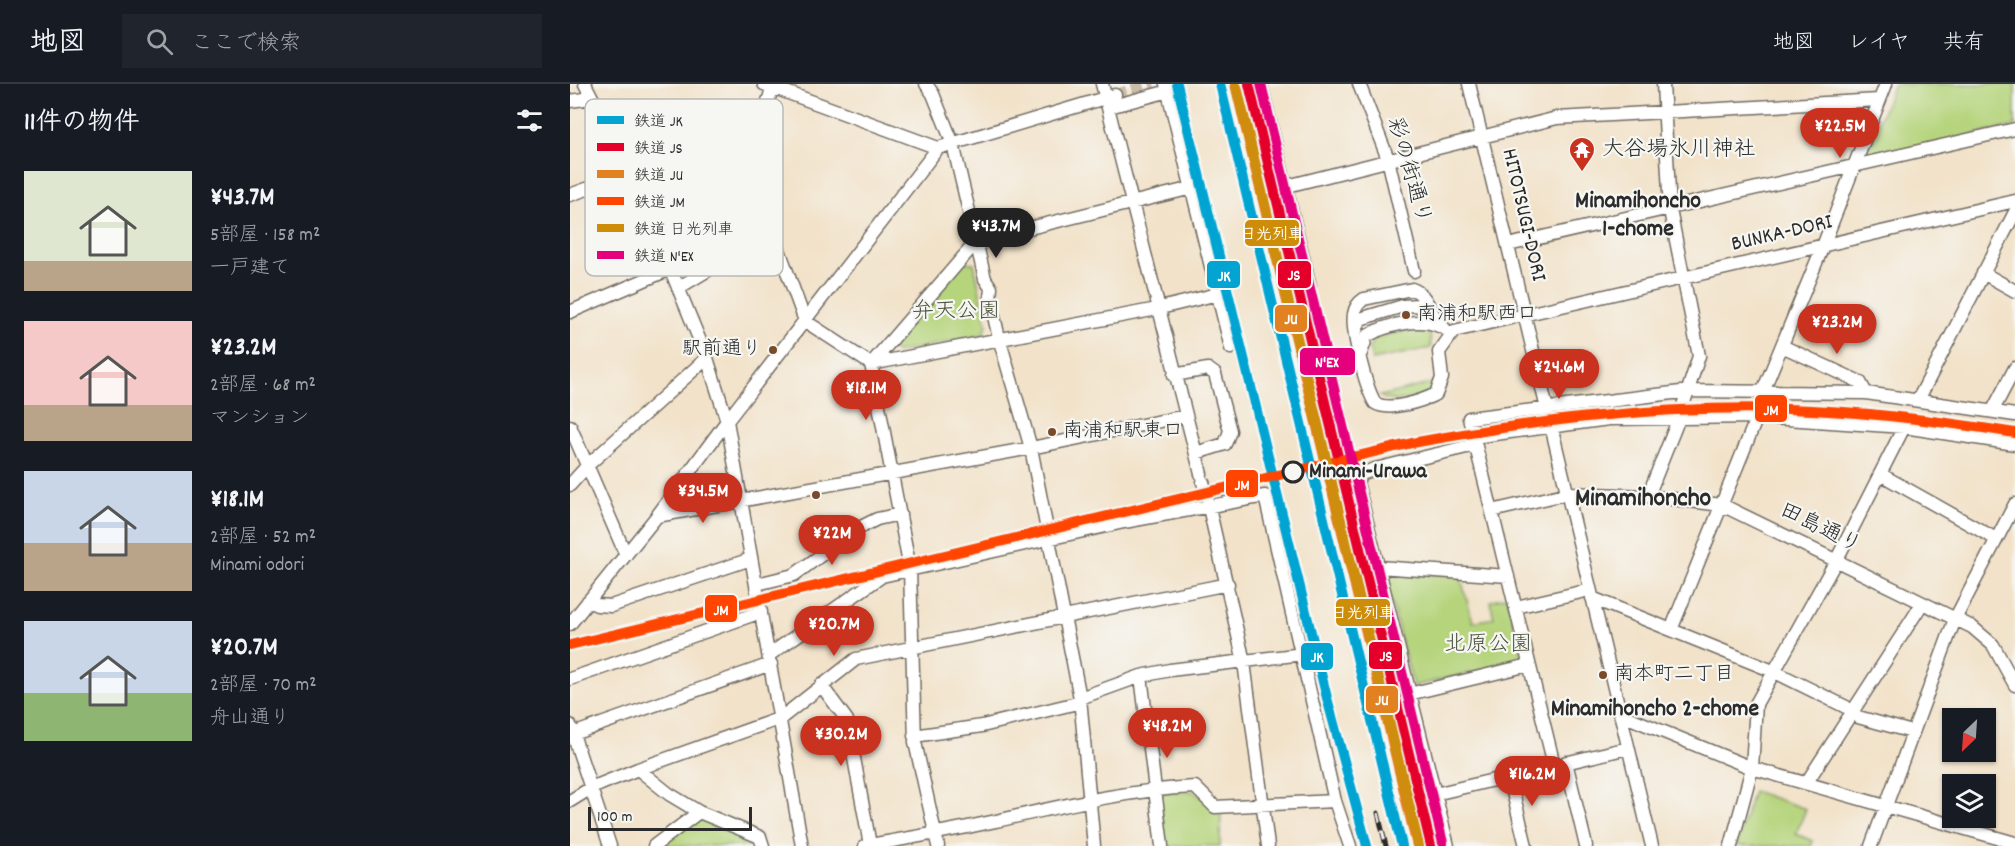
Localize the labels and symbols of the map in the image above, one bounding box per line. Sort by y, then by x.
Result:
legend [585,99,783,276]
pin: ¥22.5M [1791,108,1889,159]
text: 鉄道 JK [634,111,683,134]
street label: 彩の街通り [1378,114,1438,228]
temple icon: 大谷場氷川神社 [1567,135,1597,173]
place label: 大谷場氷川神社 [1602,135,1756,166]
text: 鉄道 JS [634,138,683,161]
street label: HITOTSUGI-DORI [1493,145,1553,285]
text: 鉄道 JU [634,165,683,188]
district label: Minamihoncho 1-chome [1575,185,1701,247]
text: 鉄道 JM [634,192,685,215]
street label: BUNKA-DORI [1728,207,1836,261]
pin: ¥43.7M [947,208,1045,259]
text: 鉄道 日光列車 [634,219,734,242]
line badge: 日光列車 [1244,219,1300,247]
text: 日光列車 [1240,224,1304,247]
text: 鉄道 N'EX [634,246,694,269]
line badge: JK [1206,260,1241,289]
line badge: JS [1277,260,1312,289]
text: JS [1288,265,1300,288]
text: JK [1217,266,1231,289]
park label: 弁天公園 [912,297,1000,328]
place label: 南浦和駅西口 [1417,301,1537,329]
line badge: JU [1274,304,1308,333]
pin: ¥23.2M [1788,304,1886,355]
text: JU [1284,309,1298,332]
marker: 南浦和駅西口 [1400,309,1412,321]
place label: 駅前通り [682,336,762,364]
marker: 駅前通り [767,344,779,356]
line badge: N'EX [1299,347,1356,376]
pin: ¥24.6M [1510,349,1608,400]
text: N'EX [1315,352,1339,375]
pin: ¥18.1M [817,370,915,421]
line badge: JM [1754,394,1788,423]
text: JM [1763,400,1779,423]
place label: 南浦和駅東口 [1063,418,1183,446]
marker: 南浦和駅東口 [1046,426,1058,438]
place label: Minami-Urawa [1309,457,1427,488]
marker: Minami-Urawa [1282,461,1304,483]
line badge: JM [1225,469,1259,498]
pin: ¥34.5M [654,473,752,524]
text: JM [1234,475,1250,498]
district label: Minamihoncho [1575,481,1712,518]
unlabelled marker [810,489,822,501]
street label: 田島通り [1774,496,1866,562]
pin: ¥22M [796,515,868,566]
line badge: JM [704,594,738,623]
line badge: 日光列車 [1335,598,1391,627]
text: JM [713,600,729,623]
text: 日光列車 [1331,603,1395,626]
pin: ¥20.7M [785,606,883,657]
park label: 北原公園 [1444,630,1532,661]
line badge: JS [1368,641,1403,670]
line badge: JK [1300,642,1334,671]
text: JS [1380,646,1392,669]
text: JK [1310,647,1324,670]
place label: 南本町二丁目 [1614,661,1734,689]
marker: 南本町二丁目 [1597,669,1609,681]
line badge: JU [1365,685,1399,714]
text: JU [1375,690,1389,713]
district label: Minamihoncho 2-chome [1551,693,1760,727]
pin: ¥48.2M [1118,708,1216,759]
north arrow [1942,708,1996,762]
pin: ¥30.2M [792,716,890,767]
pin: ¥16.2M [1483,756,1581,807]
scale bar [588,804,752,832]

